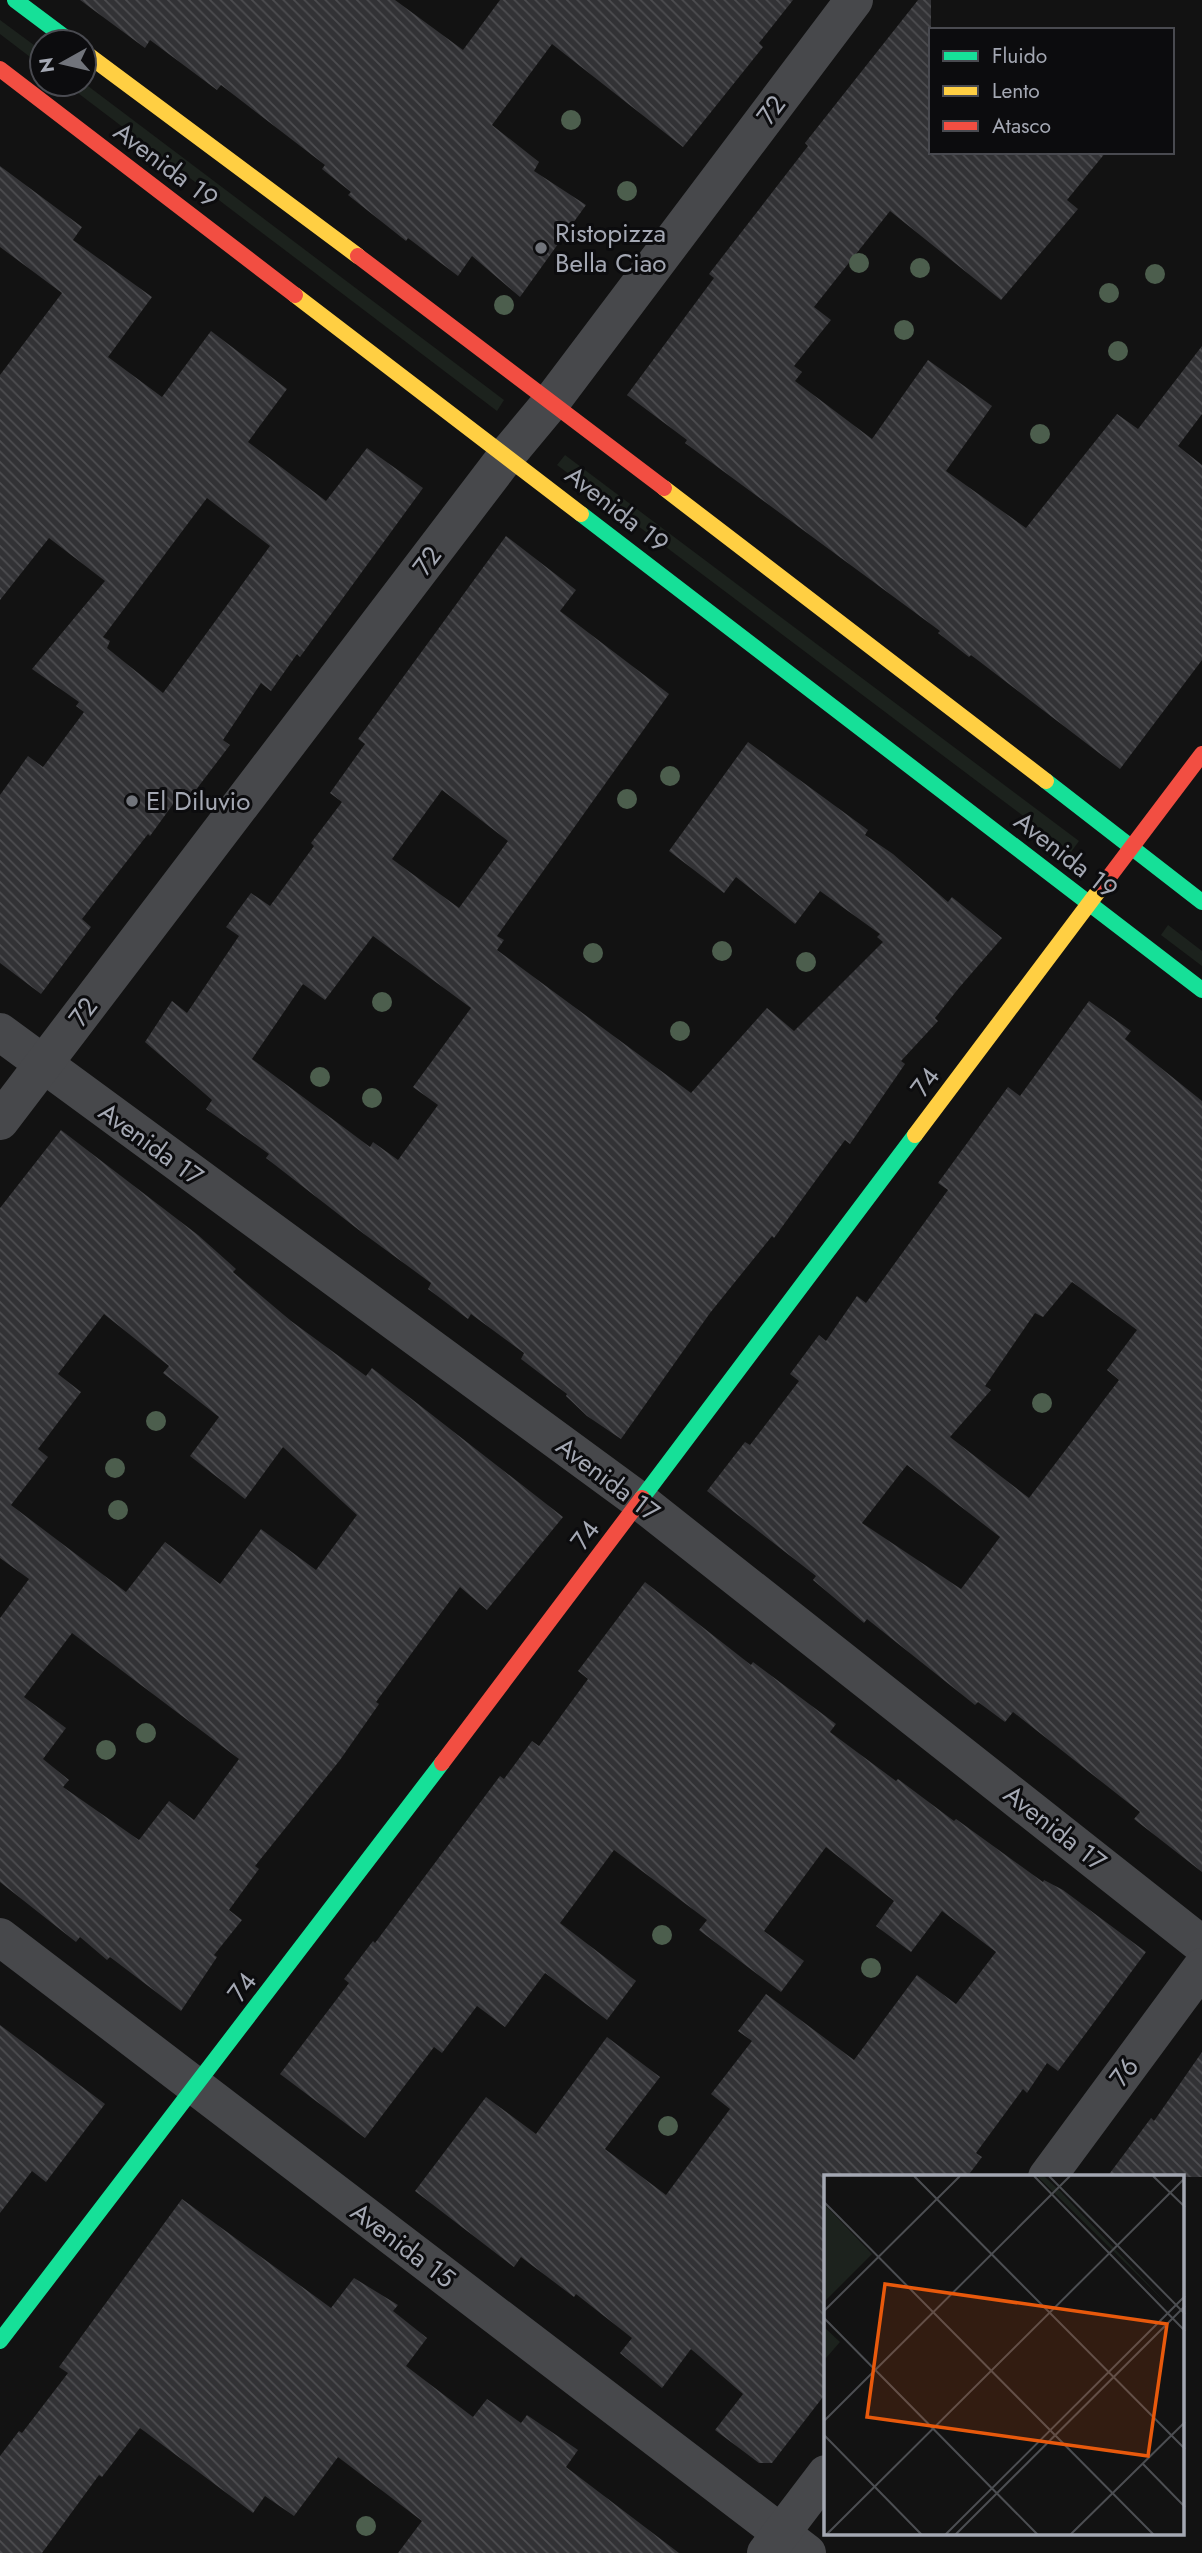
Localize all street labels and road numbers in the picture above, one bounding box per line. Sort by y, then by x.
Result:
street label: 72 [747,87,795,133]
street label: Avenida 19 [106,113,226,217]
street label: Avenida 19 [557,456,677,562]
street label: 72 [403,538,451,584]
street label: Avenida 19 [1006,802,1126,908]
street label: 72 [59,989,107,1035]
street label: 74 [901,1059,949,1105]
street label: Avenida 17 [91,1093,211,1195]
street label: Avenida 17 [548,1427,668,1531]
street label: 74 [561,1512,609,1558]
street label: Avenida 17 [996,1776,1115,1880]
street label: 74 [218,1964,266,2010]
street label: 76 [1100,2049,1148,2095]
street label: Avenida 15 [343,2193,463,2297]

